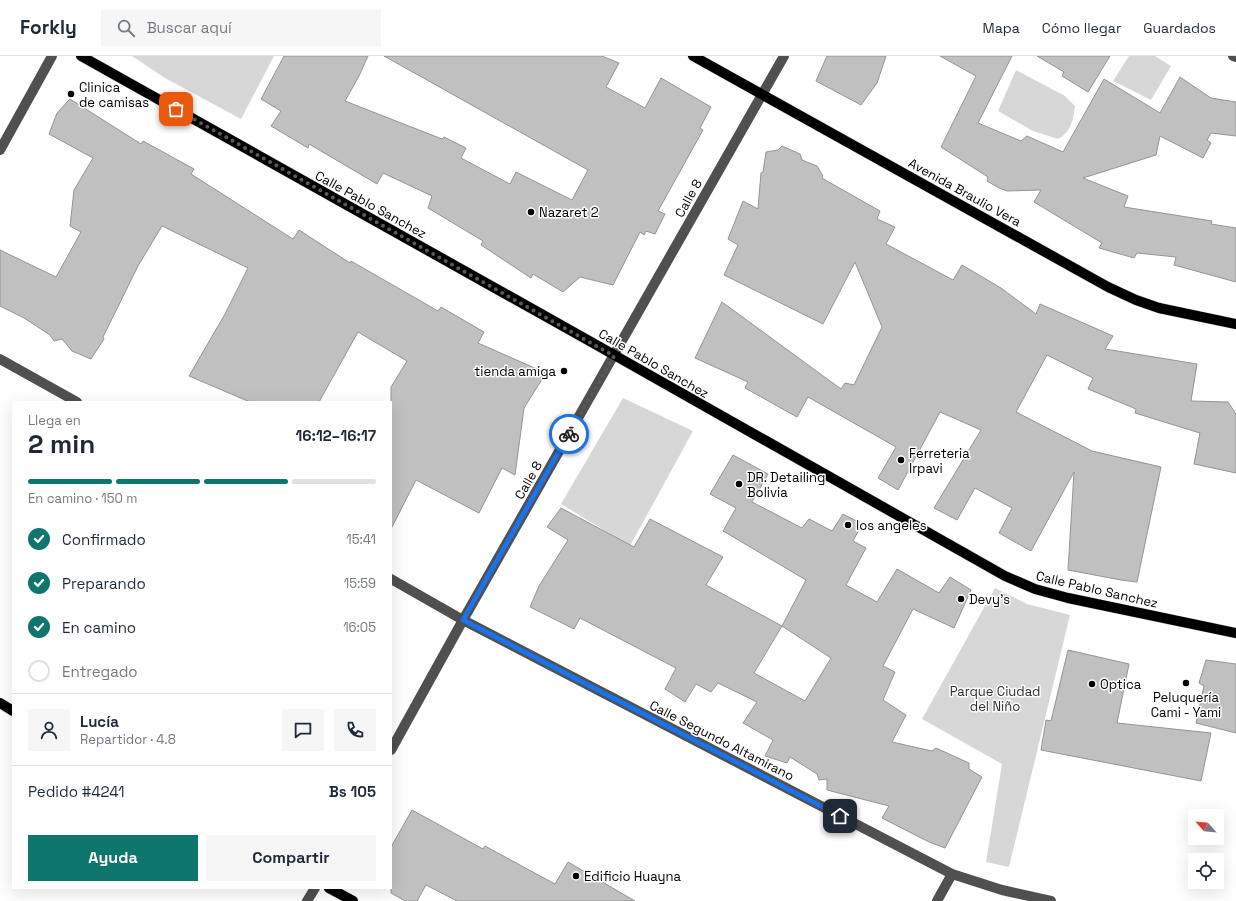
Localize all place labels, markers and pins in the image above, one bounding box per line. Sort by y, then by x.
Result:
place label: Clinica de camisas [79,79,149,111]
marker: Clinica de camisas [66,89,76,99]
pin [159,92,193,126]
place label: Nazaret 2 [539,204,599,221]
marker: Nazaret 2 [526,207,536,217]
place label: tienda amiga [474,363,557,380]
marker: tienda amiga [559,366,569,376]
place label: Ferreteria Irpavi [909,445,970,477]
marker: Ferreteria Irpavi [896,455,906,465]
place label: DR. Detailing Bolivia [747,469,825,501]
marker: DR. Detailing Bolivia [734,479,744,489]
place label: los angeles [856,517,927,534]
marker: los angeles [843,520,853,530]
place label: Devy's [969,591,1010,608]
marker: Devy's [956,594,966,604]
place label: Optica [1100,676,1142,693]
marker: Peluquería Cami - Yami [1181,678,1191,688]
marker: Optica [1087,679,1097,689]
place label: Peluquería Cami - Yami [1151,689,1221,721]
pin [823,799,857,833]
place label: Edificio Huayna [584,868,682,885]
marker: Edificio Huayna [571,871,581,881]

